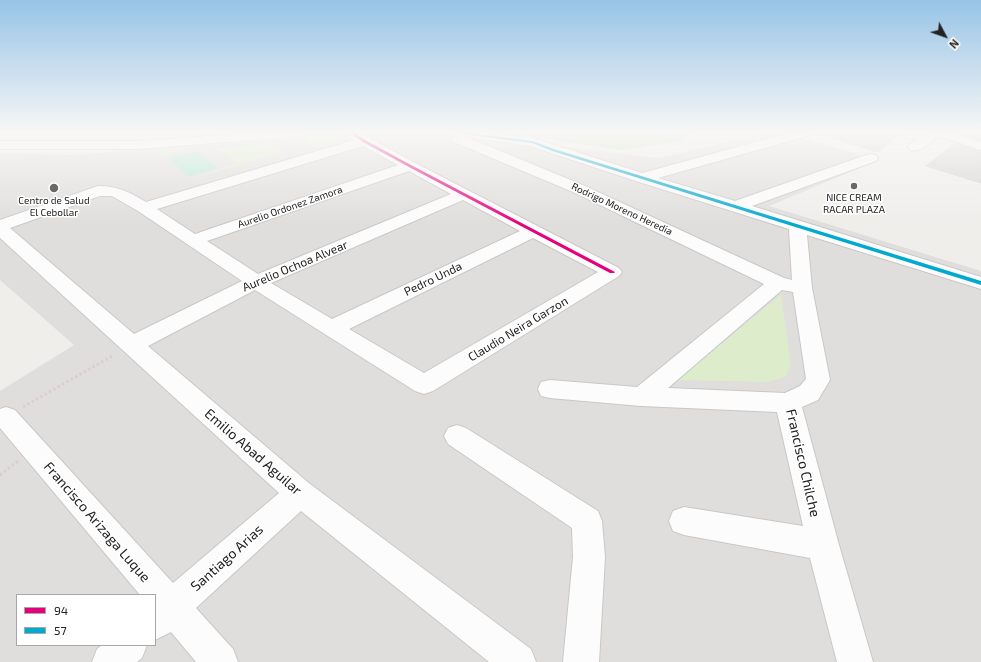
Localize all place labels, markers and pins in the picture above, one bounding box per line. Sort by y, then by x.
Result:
marker: NICE CREAM RACAR PLAZA [849,181,859,191]
marker: Centro de Salud El Cebollar [48,182,60,194]
place label: NICE CREAM RACAR PLAZA [823,192,885,216]
place label: Centro de Salud El Cebollar [18,195,90,218]

